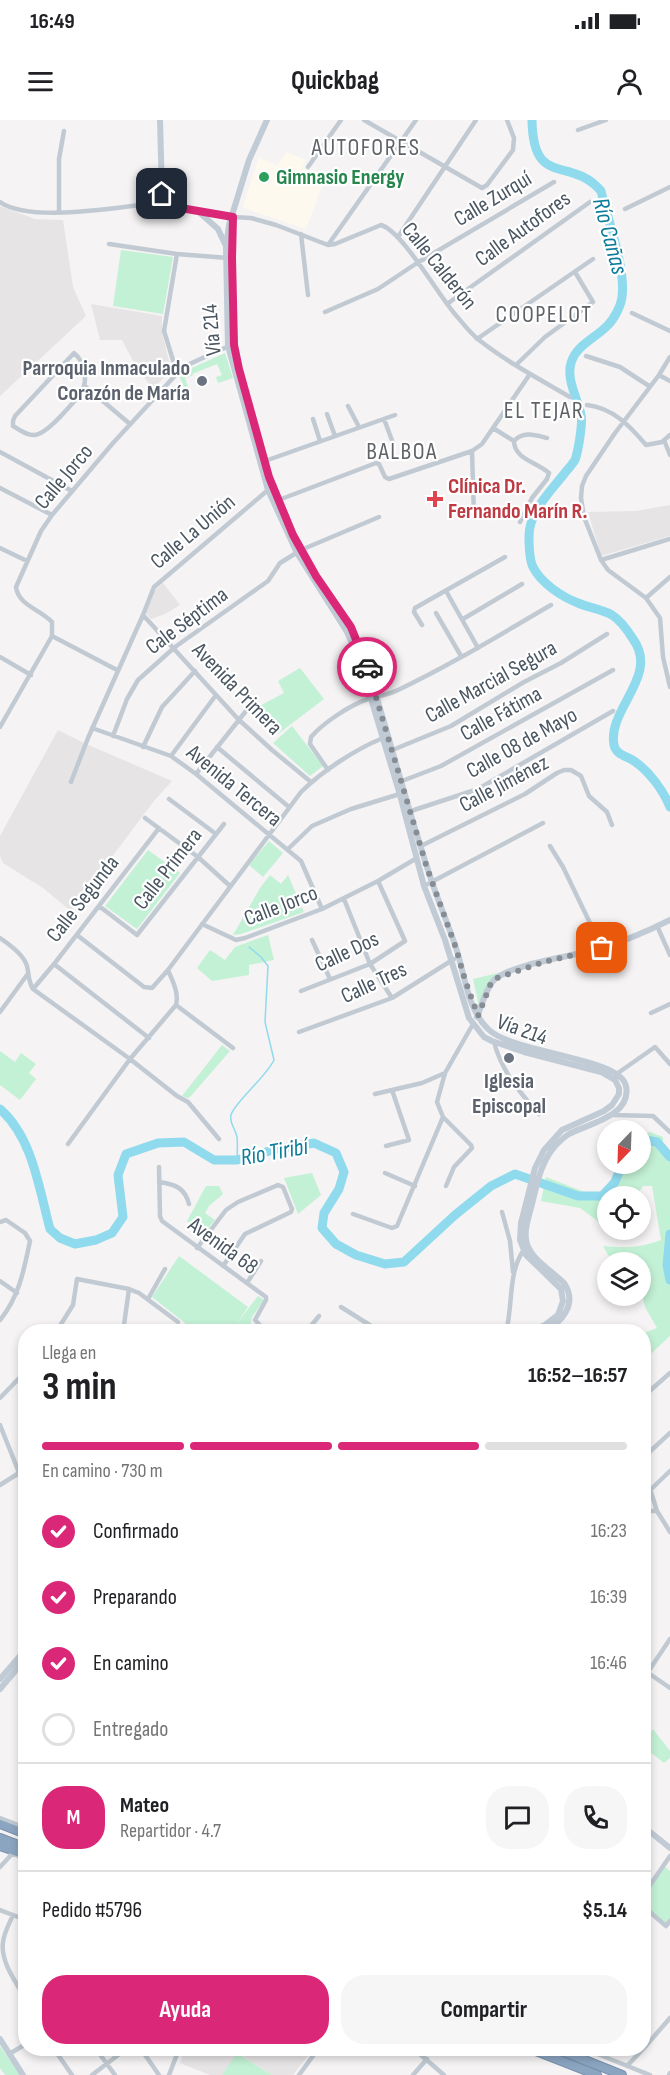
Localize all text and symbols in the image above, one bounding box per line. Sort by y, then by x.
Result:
text: 16:49 [30,8,75,35]
icon: menu [24,65,57,98]
text: Quickbag [291,65,379,97]
icon: person [613,65,646,98]
district label: AUTOFORES [311,133,420,162]
place label: Gimnasio Energy [276,164,404,191]
street label: Calle Zurquí [449,165,537,233]
pin [136,168,187,219]
marker: Gimnasio Energy [257,170,271,184]
icon: home [145,177,178,210]
street label: Calle Autofores [470,185,576,273]
water label: Río Cañas [586,195,634,278]
street label: Calle Calderón [396,217,482,315]
district label: COOPELOT [496,300,592,329]
street label: Vía 214 [196,303,228,357]
place label: Parroquia Inmaculado Corazón de María [22,355,190,407]
marker: Parroquia Inmaculado Corazón de María [195,374,209,388]
district label: EL TEJAR [504,396,584,425]
district label: BALBOA [366,437,438,466]
street label: Calle Jorco [29,439,99,515]
place label: Clínica Dr. Fernando Marín R. [448,473,587,525]
street label: Calle La Unión [145,489,241,575]
marker: Clínica Dr. Fernando Marín R. [426,490,444,508]
street label: Cale Séptima [141,581,233,661]
street label: Calle Marcial Segura [420,635,562,729]
street label: Avenida Primera [186,636,288,741]
courier [337,637,397,697]
icon: car [351,651,384,684]
street label: Calle Fátima [455,681,547,747]
street label: Calle 08 de Mayo [462,701,582,785]
street label: Avenida Tercera [180,739,287,833]
street label: Calle Jiménez [455,749,553,819]
street label: Calle Primera [128,823,208,915]
street label: Calle Segunda [41,850,125,948]
street label: Calle Jorco [240,880,322,932]
pin [576,922,627,973]
street label: Calle Dos [311,926,383,978]
icon: bag [585,931,618,964]
street label: Calle Tres [337,956,411,1010]
street label: Vía 214 [493,1008,551,1052]
marker: Iglesia Episcopal [502,1051,516,1065]
place label: Iglesia Episcopal [472,1068,546,1120]
north arrow [597,1120,651,1174]
map controls [597,1120,651,1306]
water label: Río Tiribí [238,1131,313,1172]
button: locate [597,1186,651,1240]
street label: Avenida 68 [182,1211,263,1281]
button: layers [597,1252,651,1306]
text: Llega en [42,1341,96,1365]
text: 16:52–16:57 [528,1362,627,1389]
text: 3 min [42,1364,117,1411]
text: En camino · 730 m [42,1459,163,1483]
icon: check [42,1515,75,1548]
text: Confirmado [93,1518,179,1545]
text: 16:23 [591,1519,627,1543]
icon: check [42,1581,75,1614]
text: Preparando [93,1584,177,1611]
text: 16:39 [590,1585,627,1609]
icon: check [42,1647,75,1680]
text: En camino [93,1650,169,1677]
text: 16:46 [590,1651,627,1675]
text: Entregado [93,1716,168,1743]
button: chat [486,1786,549,1849]
button: phone [564,1786,627,1849]
text: Mateo [120,1792,169,1819]
text: M [67,1804,80,1831]
text: Repartidor · 4.7 [120,1819,221,1843]
text: Pedido #5796 [42,1897,142,1924]
text: $5.14 [582,1897,627,1924]
button: Ayuda [42,1975,329,2044]
button: Compartir [341,1975,627,2044]

